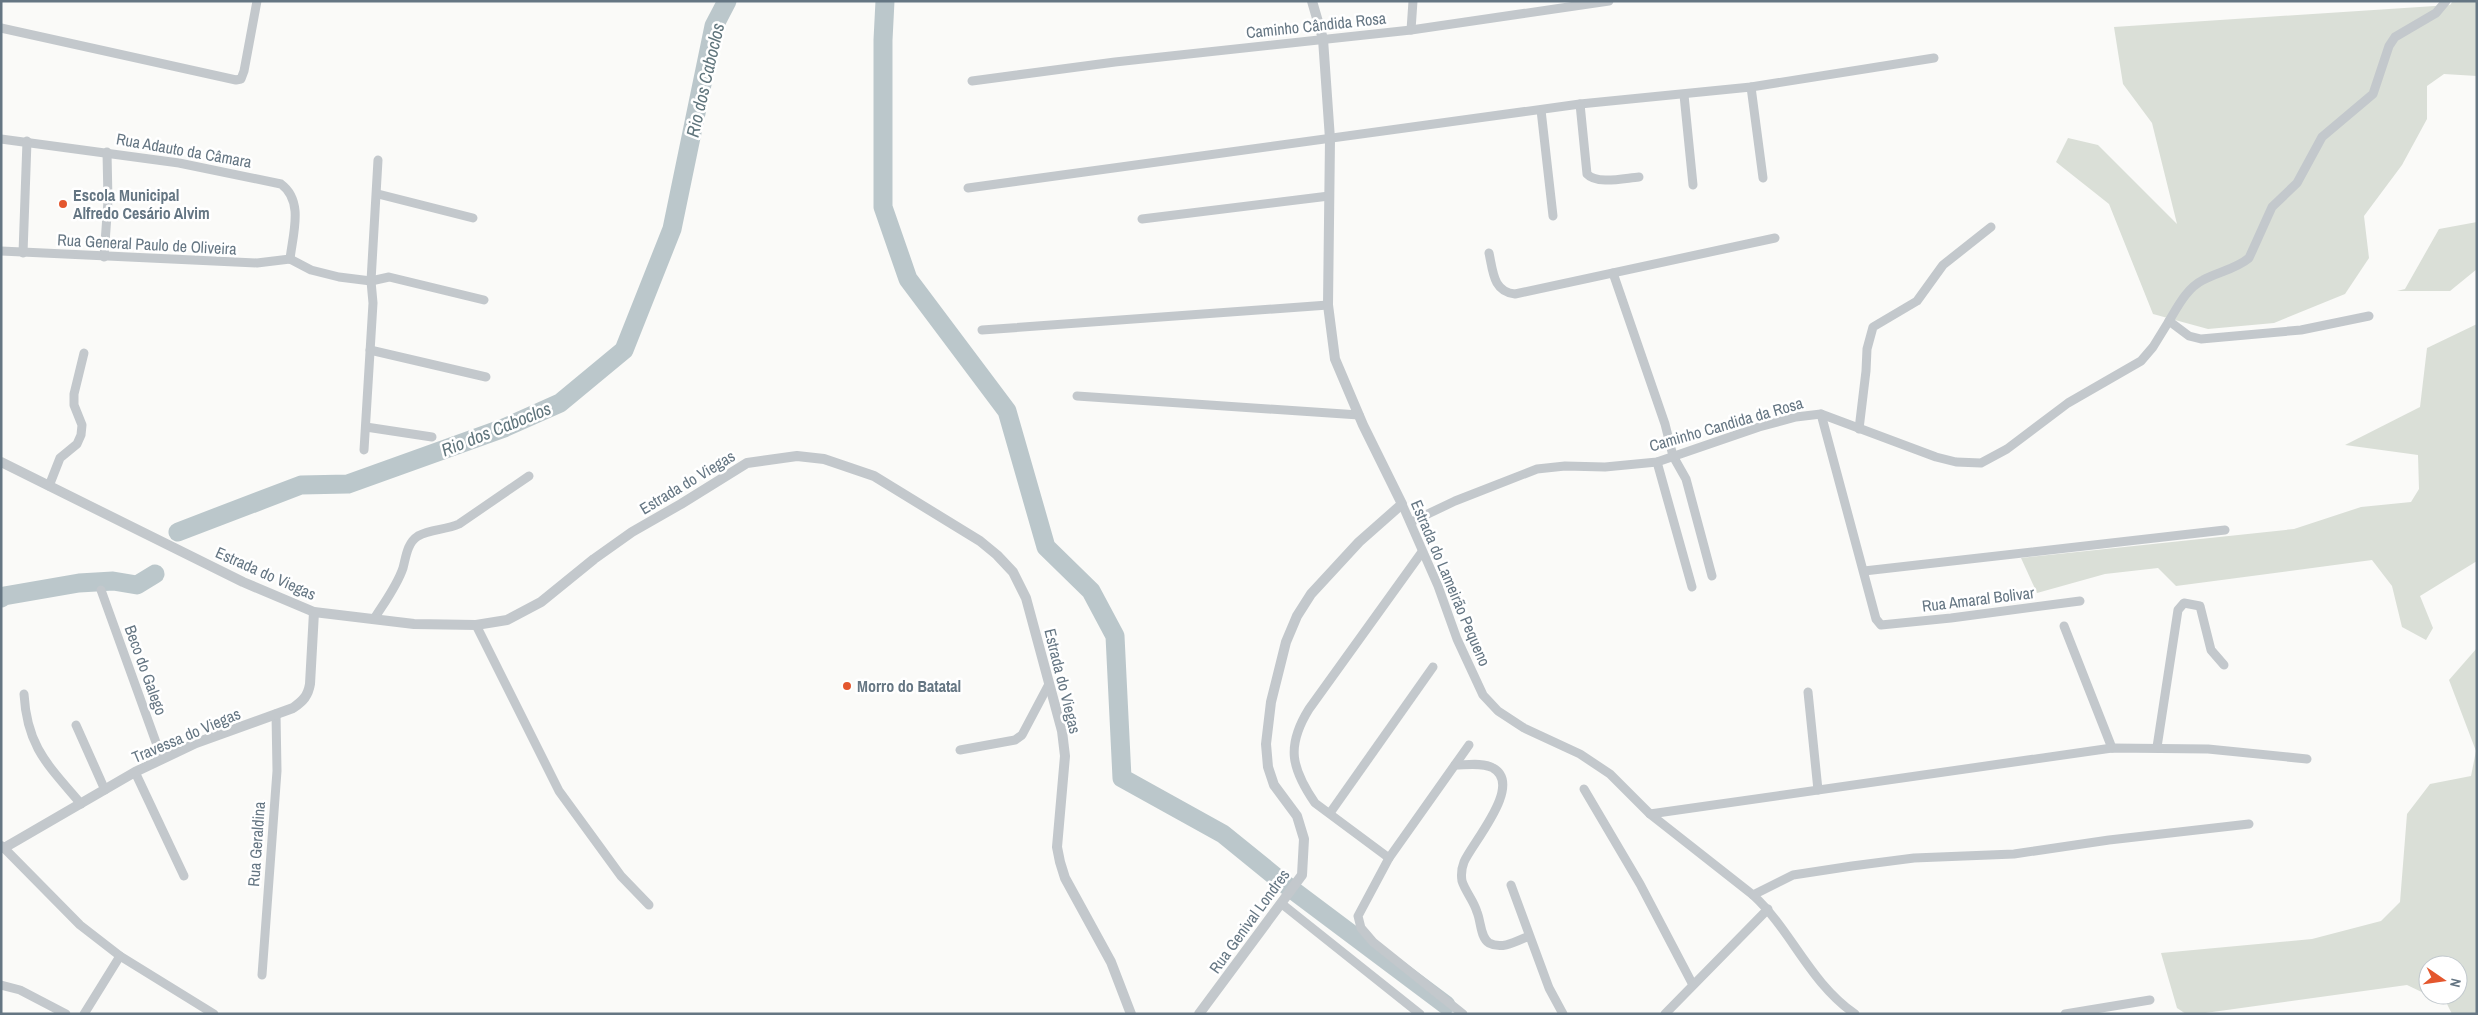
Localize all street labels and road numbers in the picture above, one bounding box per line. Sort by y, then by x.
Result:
street label: Caminho Cândida Rosa [1245,7,1388,43]
street label: Rua Adauto da Câmara [115,127,254,173]
street label: Rua General Paulo de Oliveira [57,228,238,260]
street label: Caminho Candida da Rosa [1647,391,1806,456]
street label: Estrada do Viegas [635,445,739,519]
street label: Estrada do Lameirão Pequeno [1406,496,1496,670]
street label: Estrada do Viegas [212,541,320,605]
street label: Rua Amaral Bolivar [1921,581,2036,617]
street label: Beco do Galego [120,622,172,718]
street label: Estrada do Viegas [1039,626,1087,736]
street label: Travessa do Viegas [128,702,244,768]
street label: Rua Geraldina [242,800,270,887]
street label: Rua Genival Londres [1204,864,1294,978]

